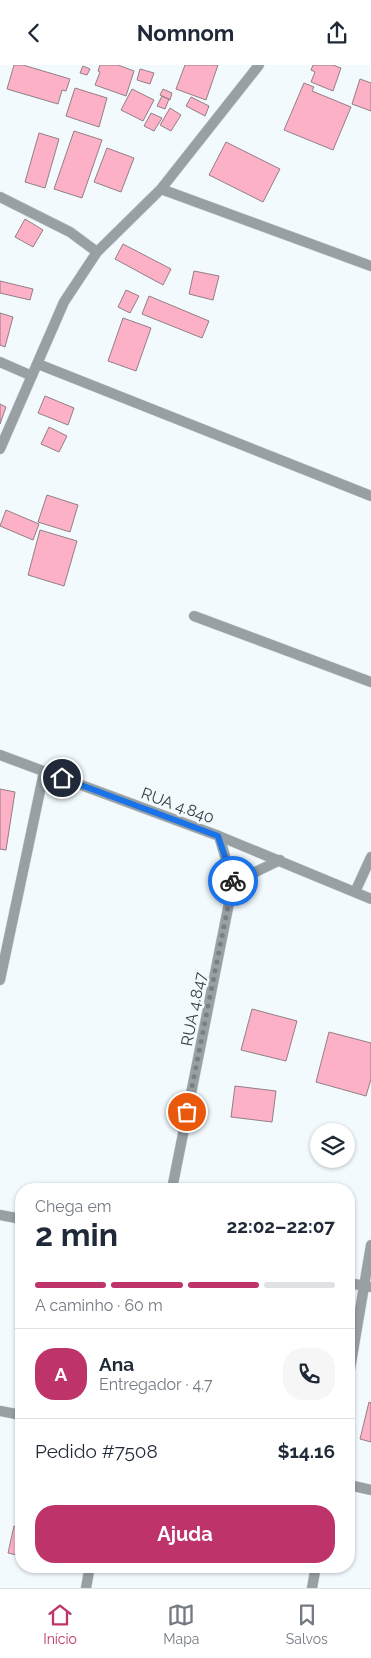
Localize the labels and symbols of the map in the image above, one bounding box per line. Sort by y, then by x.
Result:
pin [41,757,83,799]
street label: RUA 4.840 [139,784,217,827]
courier [208,856,258,906]
street label: RUA 4.847 [177,970,210,1048]
pin [166,1091,208,1133]

